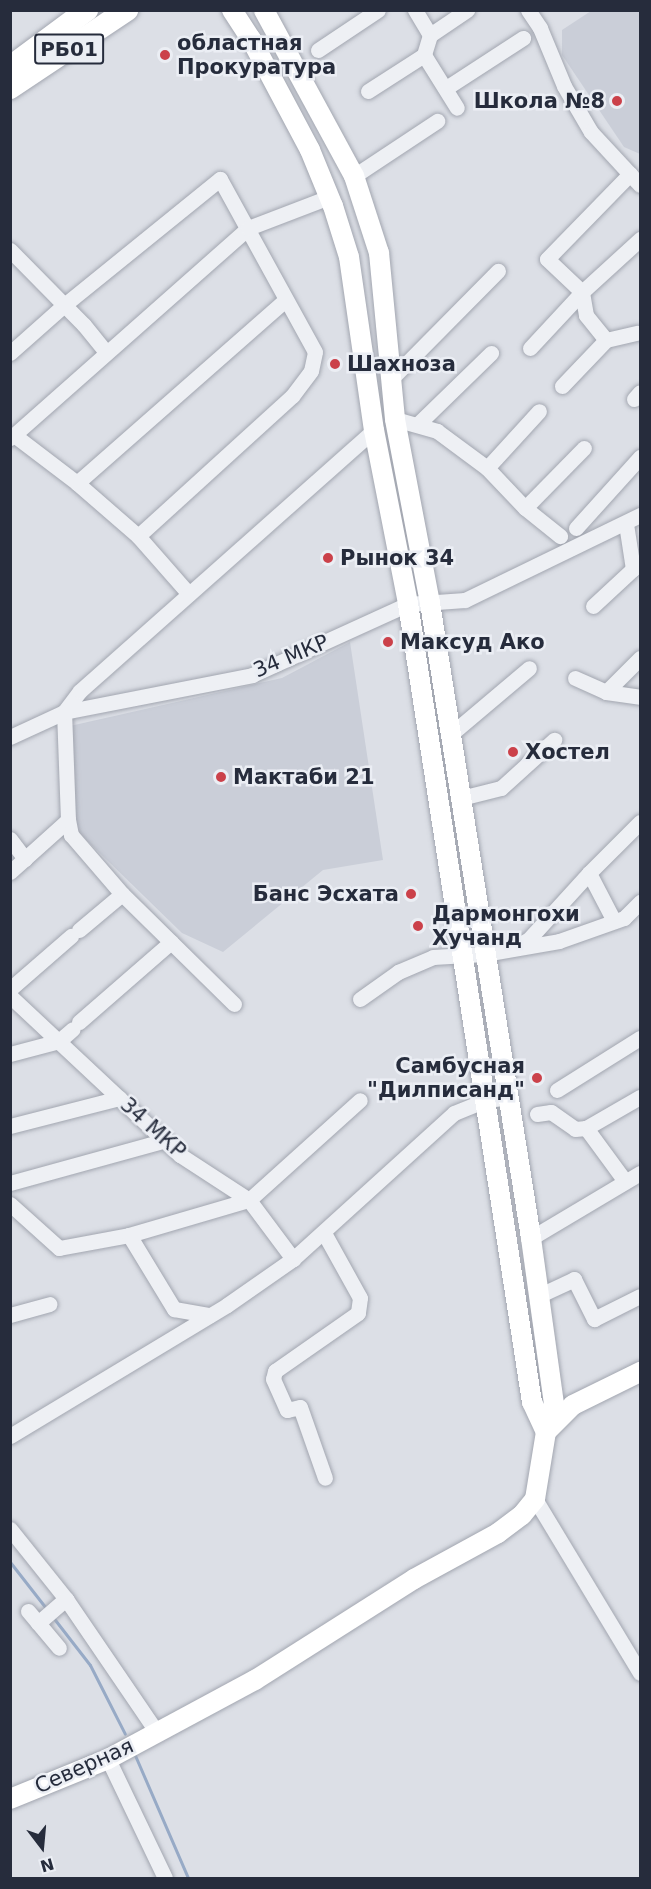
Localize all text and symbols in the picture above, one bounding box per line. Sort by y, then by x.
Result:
place label: областная Прокуратура [177,30,336,80]
road number: РБ01 [33,32,105,66]
marker: областная Прокуратура [158,48,172,62]
place label: Школа №8 [474,88,605,114]
marker: Школа №8 [610,94,624,108]
place label: Шахноза [347,351,456,377]
marker: Шахноза [328,357,342,371]
place label: Рынок 34 [340,545,454,571]
marker: Рынок 34 [321,551,335,565]
street label: 34 МКР [250,629,332,683]
place label: Максуд Ако [400,629,545,655]
marker: Максуд Ако [381,635,395,649]
place label: Хостел [525,739,610,765]
marker: Хостел [506,745,520,759]
place label: Мактаби 21 [233,764,375,790]
marker: Мактаби 21 [214,770,228,784]
place label: Банс Эсхата [253,881,399,907]
marker: Банс Эсхата [404,887,418,901]
place label: Дармонгохи Хучанд [432,901,580,951]
marker: Дармонгохи Хучанд [409,917,427,935]
place label: Самбусная "Дилписанд" [367,1053,525,1103]
marker: Самбусная "Дилписанд" [530,1071,544,1085]
street label: 34 МКР [115,1092,191,1164]
street label: Северная [31,1733,137,1799]
north arrow [12,1817,72,1877]
text: N [38,1854,56,1876]

